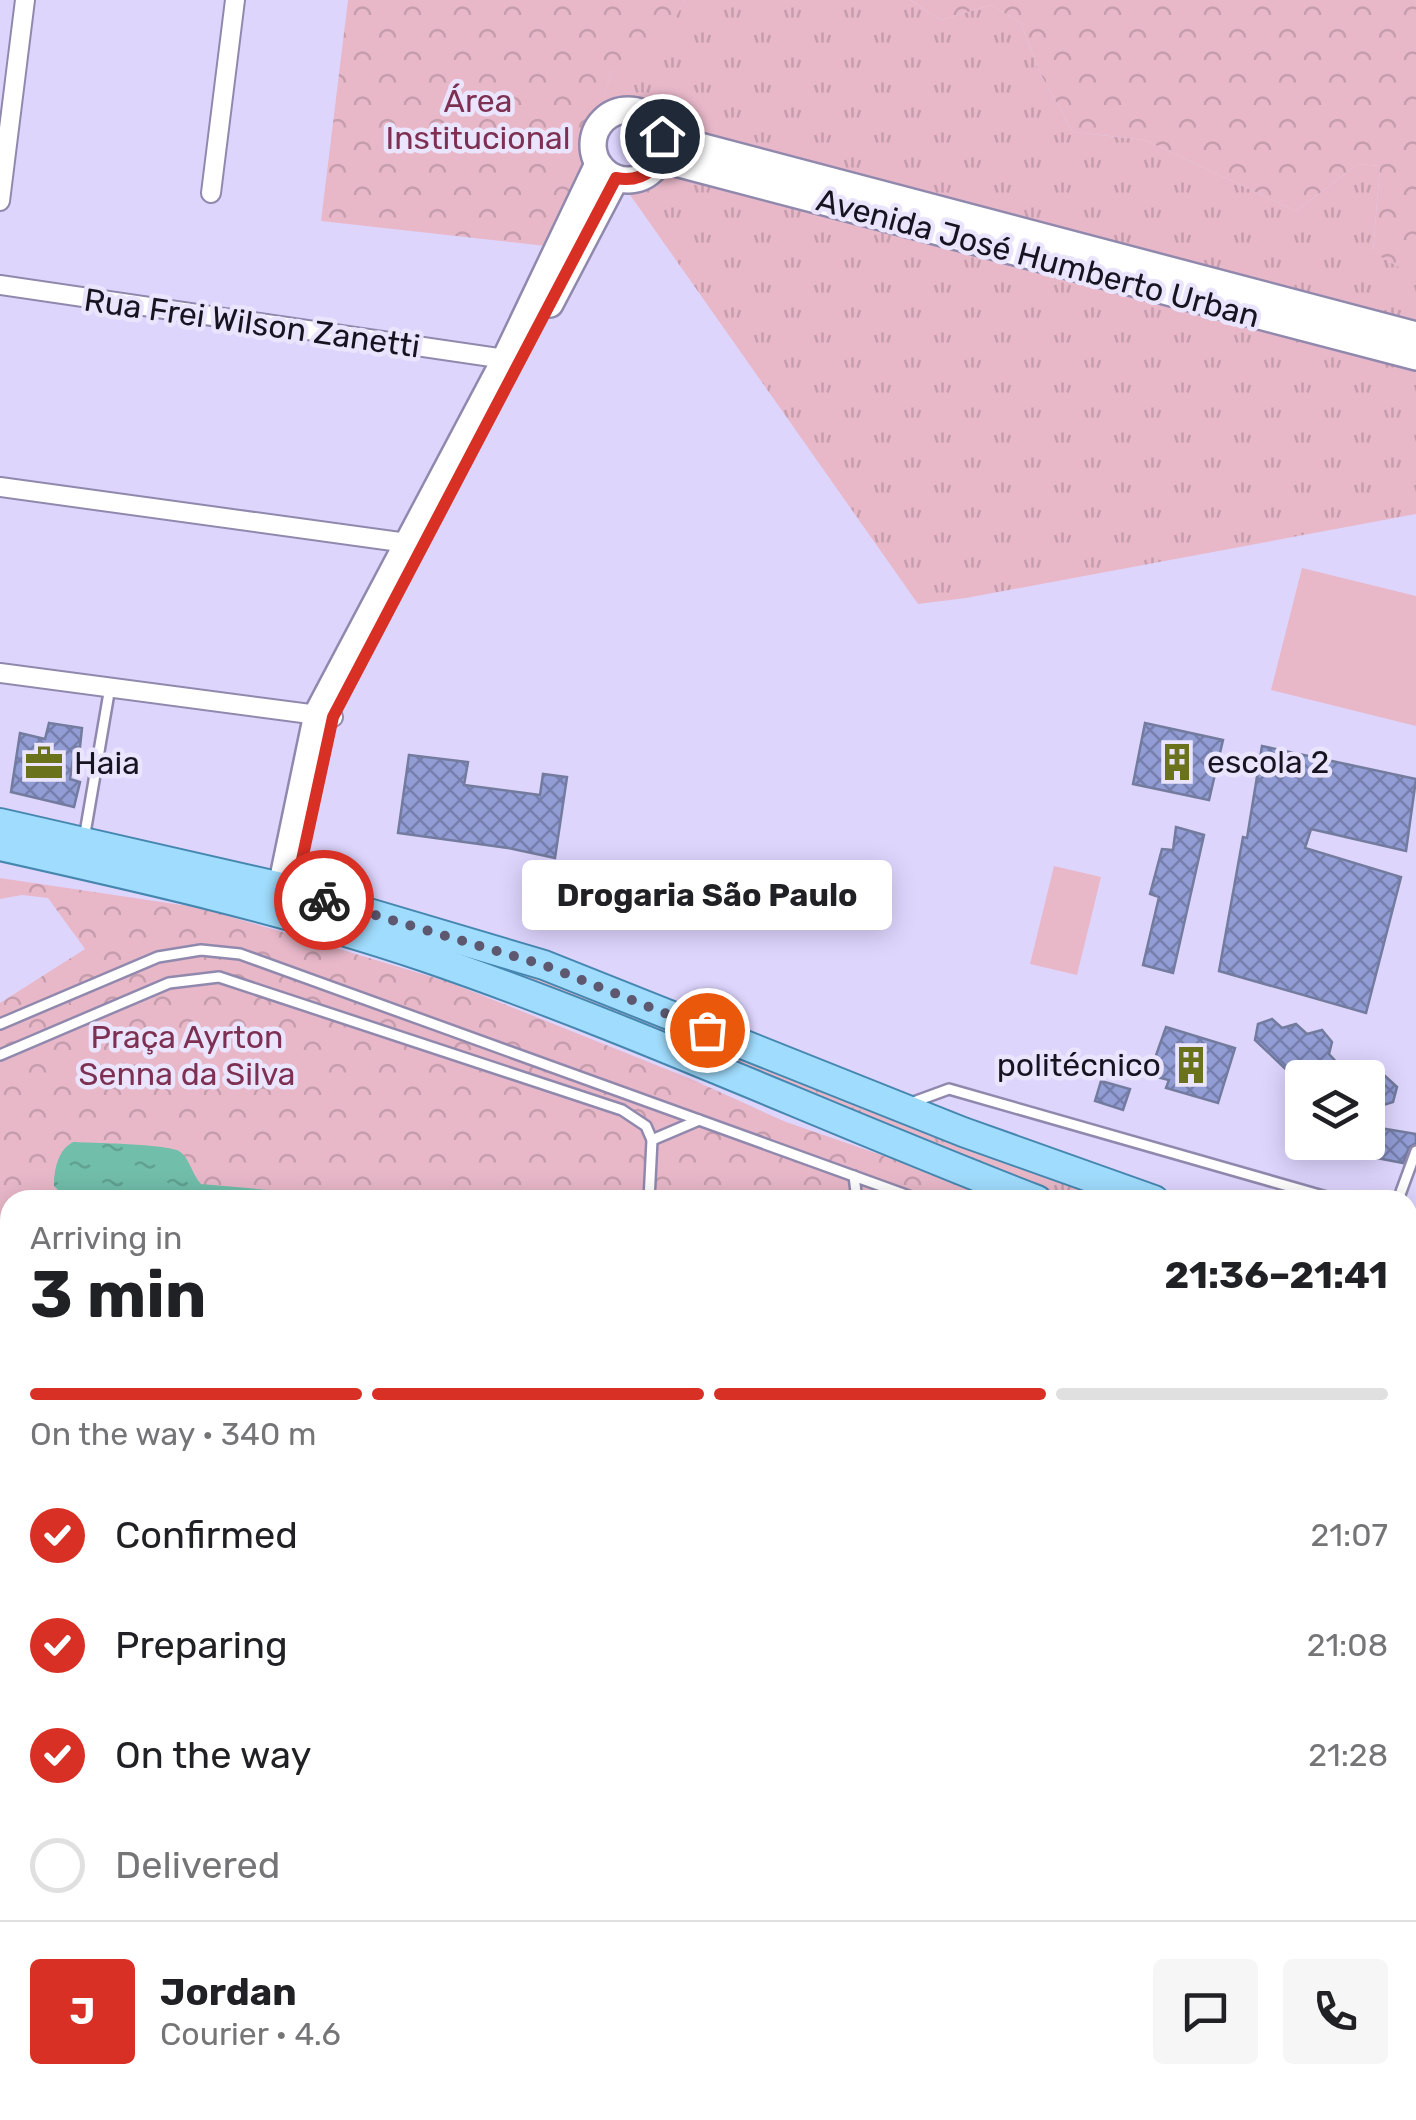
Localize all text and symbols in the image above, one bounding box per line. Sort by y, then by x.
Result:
park label: Área Institucional [385,82,571,157]
pin [620,94,705,179]
icon: home [635,109,690,164]
street label: Avenida José Humberto Urban [812,181,1264,335]
street label: Rua Frei Wilson Zanetti [82,281,422,365]
building icon: escola 2 [1156,741,1198,783]
office icon: Haia [23,742,65,784]
place label: escola 2 [1207,743,1329,781]
place label: Haia [74,744,140,782]
courier [274,850,374,950]
callout: Drogaria São Paulo [522,860,892,930]
icon: bike [297,873,352,928]
text: Drogaria São Paulo [556,876,858,914]
pin [665,988,750,1073]
icon: bag [680,1003,735,1058]
park label: Praça Ayrton Senna da Silva [79,1018,295,1093]
building icon: politécnico [1170,1044,1212,1086]
place label: politécnico [997,1046,1161,1084]
map controls [1285,1060,1385,1160]
button: layers [1285,1060,1385,1160]
text: Arriving in [30,1219,182,1257]
text: 21:36–21:41 [1164,1252,1388,1298]
text: 3 min [30,1256,207,1333]
text: On the way · 340 m [30,1415,317,1453]
icon: check [30,1508,85,1563]
text: Confirmed [115,1512,298,1558]
text: 21:07 [1311,1516,1388,1554]
icon: check [30,1618,85,1673]
text: Preparing [115,1622,288,1668]
text: 21:08 [1307,1626,1388,1664]
icon: check [30,1728,85,1783]
text: On the way [115,1732,311,1778]
text: 21:28 [1308,1736,1388,1774]
text: Delivered [115,1842,280,1888]
button: chat [1153,1959,1258,2064]
button: phone [1283,1959,1388,2064]
text: Jordan [160,1969,297,2015]
text: J [70,1988,95,2034]
text: Courier · 4.6 [160,2015,341,2053]

